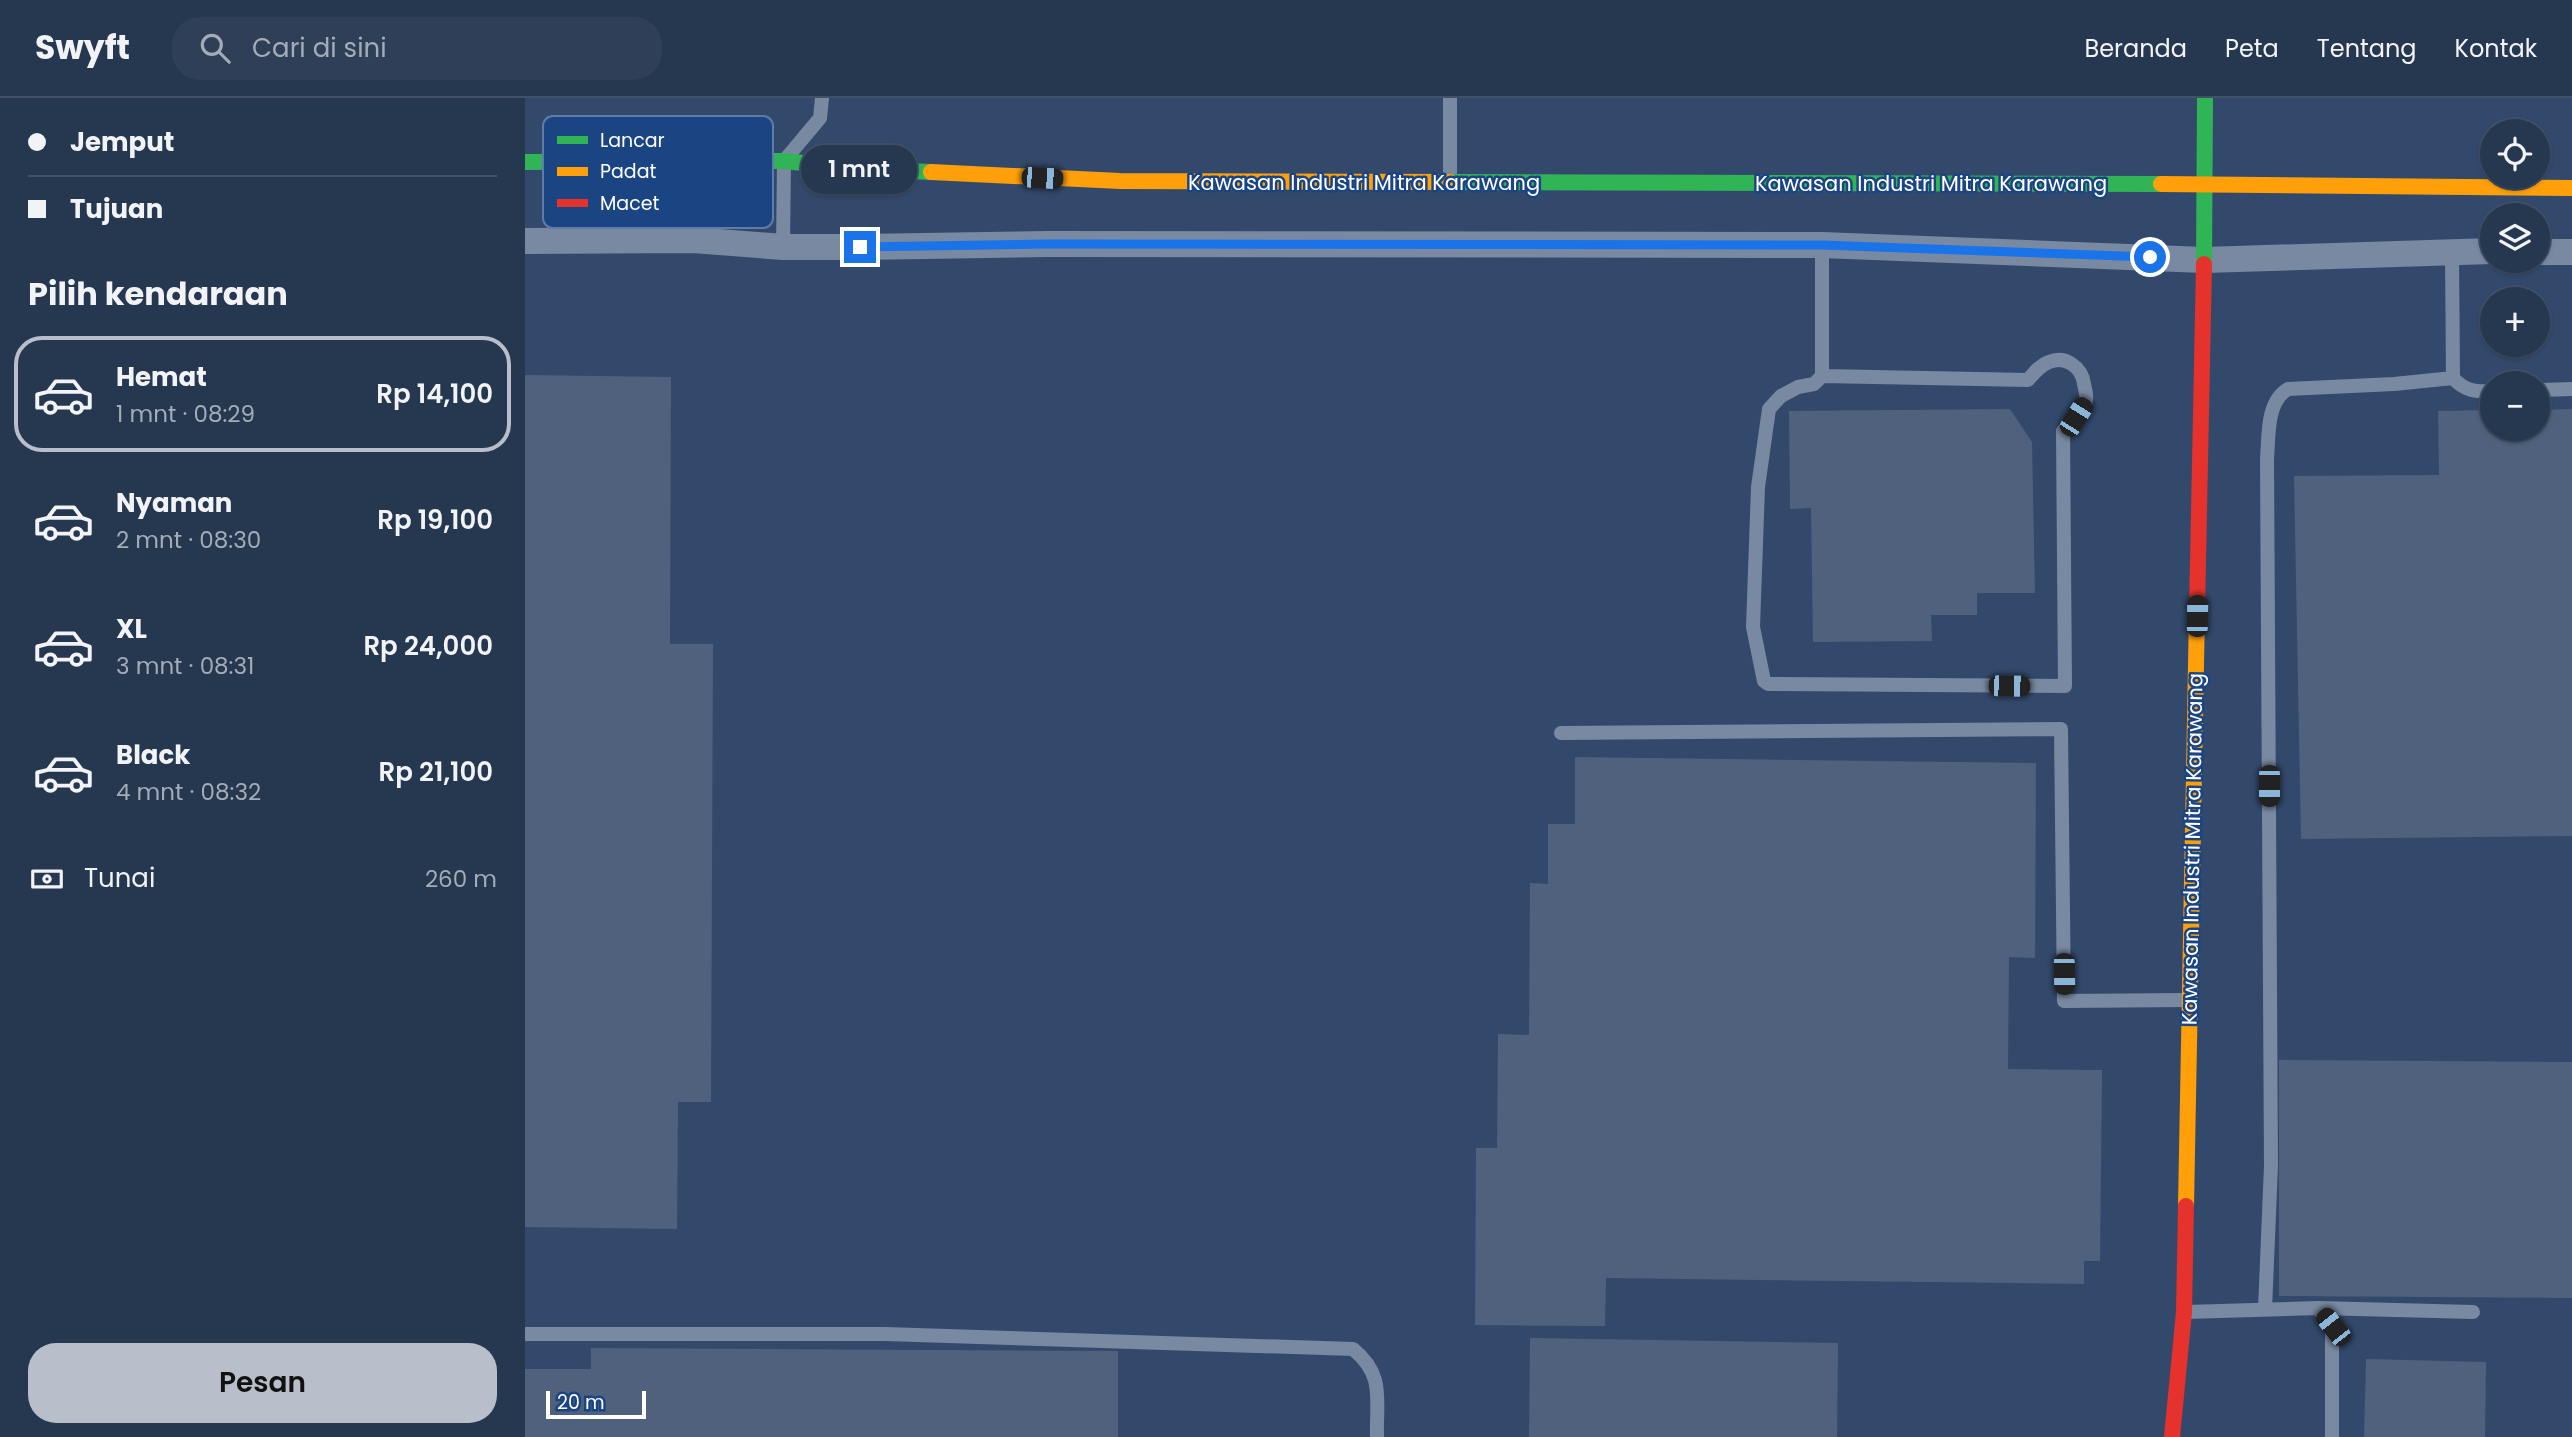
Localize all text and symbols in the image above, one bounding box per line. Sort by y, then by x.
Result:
search box [172,17,662,80]
text: Swyft [35,24,130,71]
icon: search [196,29,234,67]
text: Cari di sini [252,30,387,66]
text: Beranda [2084,32,2187,65]
text: Peta [2225,32,2279,65]
text: Tentang [2317,32,2417,65]
text: Kontak [2455,32,2537,65]
legend [543,116,773,228]
map controls [2480,119,2550,441]
button: locate [2480,119,2550,189]
text: Jemput [70,124,174,160]
text: Lancar [600,127,665,154]
callout: 1 mnt [802,145,918,194]
text: 1 mnt [828,153,890,185]
text: Padat [600,158,657,185]
car [1021,166,1064,190]
street label: Kawasan Industri Mitra Karawang [1188,168,1540,197]
street label: Kawasan Industri Mitra Karawang [1755,169,2107,198]
text: Macet [600,190,660,217]
text: Tujuan [70,191,163,227]
button: layers [2480,203,2550,273]
route end [844,231,876,263]
route start [2134,241,2166,273]
text: Pilih kendaraan [28,271,288,316]
button: + [2480,287,2550,357]
text: Hemat [116,359,207,395]
icon: car [32,363,95,426]
button: − [2480,371,2550,441]
text: Rp 14,100 [376,376,493,412]
car [2056,394,2097,440]
text: 1 mnt · 08:29 [116,398,255,430]
text: Nyaman [116,485,232,521]
icon: car [32,489,95,552]
text: Rp 19,100 [377,502,493,538]
text: 2 mnt · 08:30 [116,524,261,556]
car [2187,595,2208,637]
text: XL [116,611,147,647]
icon: car [32,615,95,678]
text: Rp 24,000 [363,628,493,664]
text: 3 mnt · 08:31 [116,650,254,682]
street label: Kawasan Industri Mitra Karawang [2174,673,2210,1025]
car [1988,675,2031,697]
text: Black [116,737,190,773]
icon: car [32,741,95,804]
text: Rp 21,100 [379,754,493,790]
car [2259,765,2280,807]
text: 4 mnt · 08:32 [116,776,261,808]
icon: cash [28,860,66,898]
text: Tunai [84,860,155,896]
text: 260 m [425,863,497,895]
car [2054,953,2075,995]
car [2312,1304,2355,1350]
button: Pesan [28,1343,497,1423]
scale bar [546,1388,646,1420]
text: 20 m [557,1389,605,1416]

